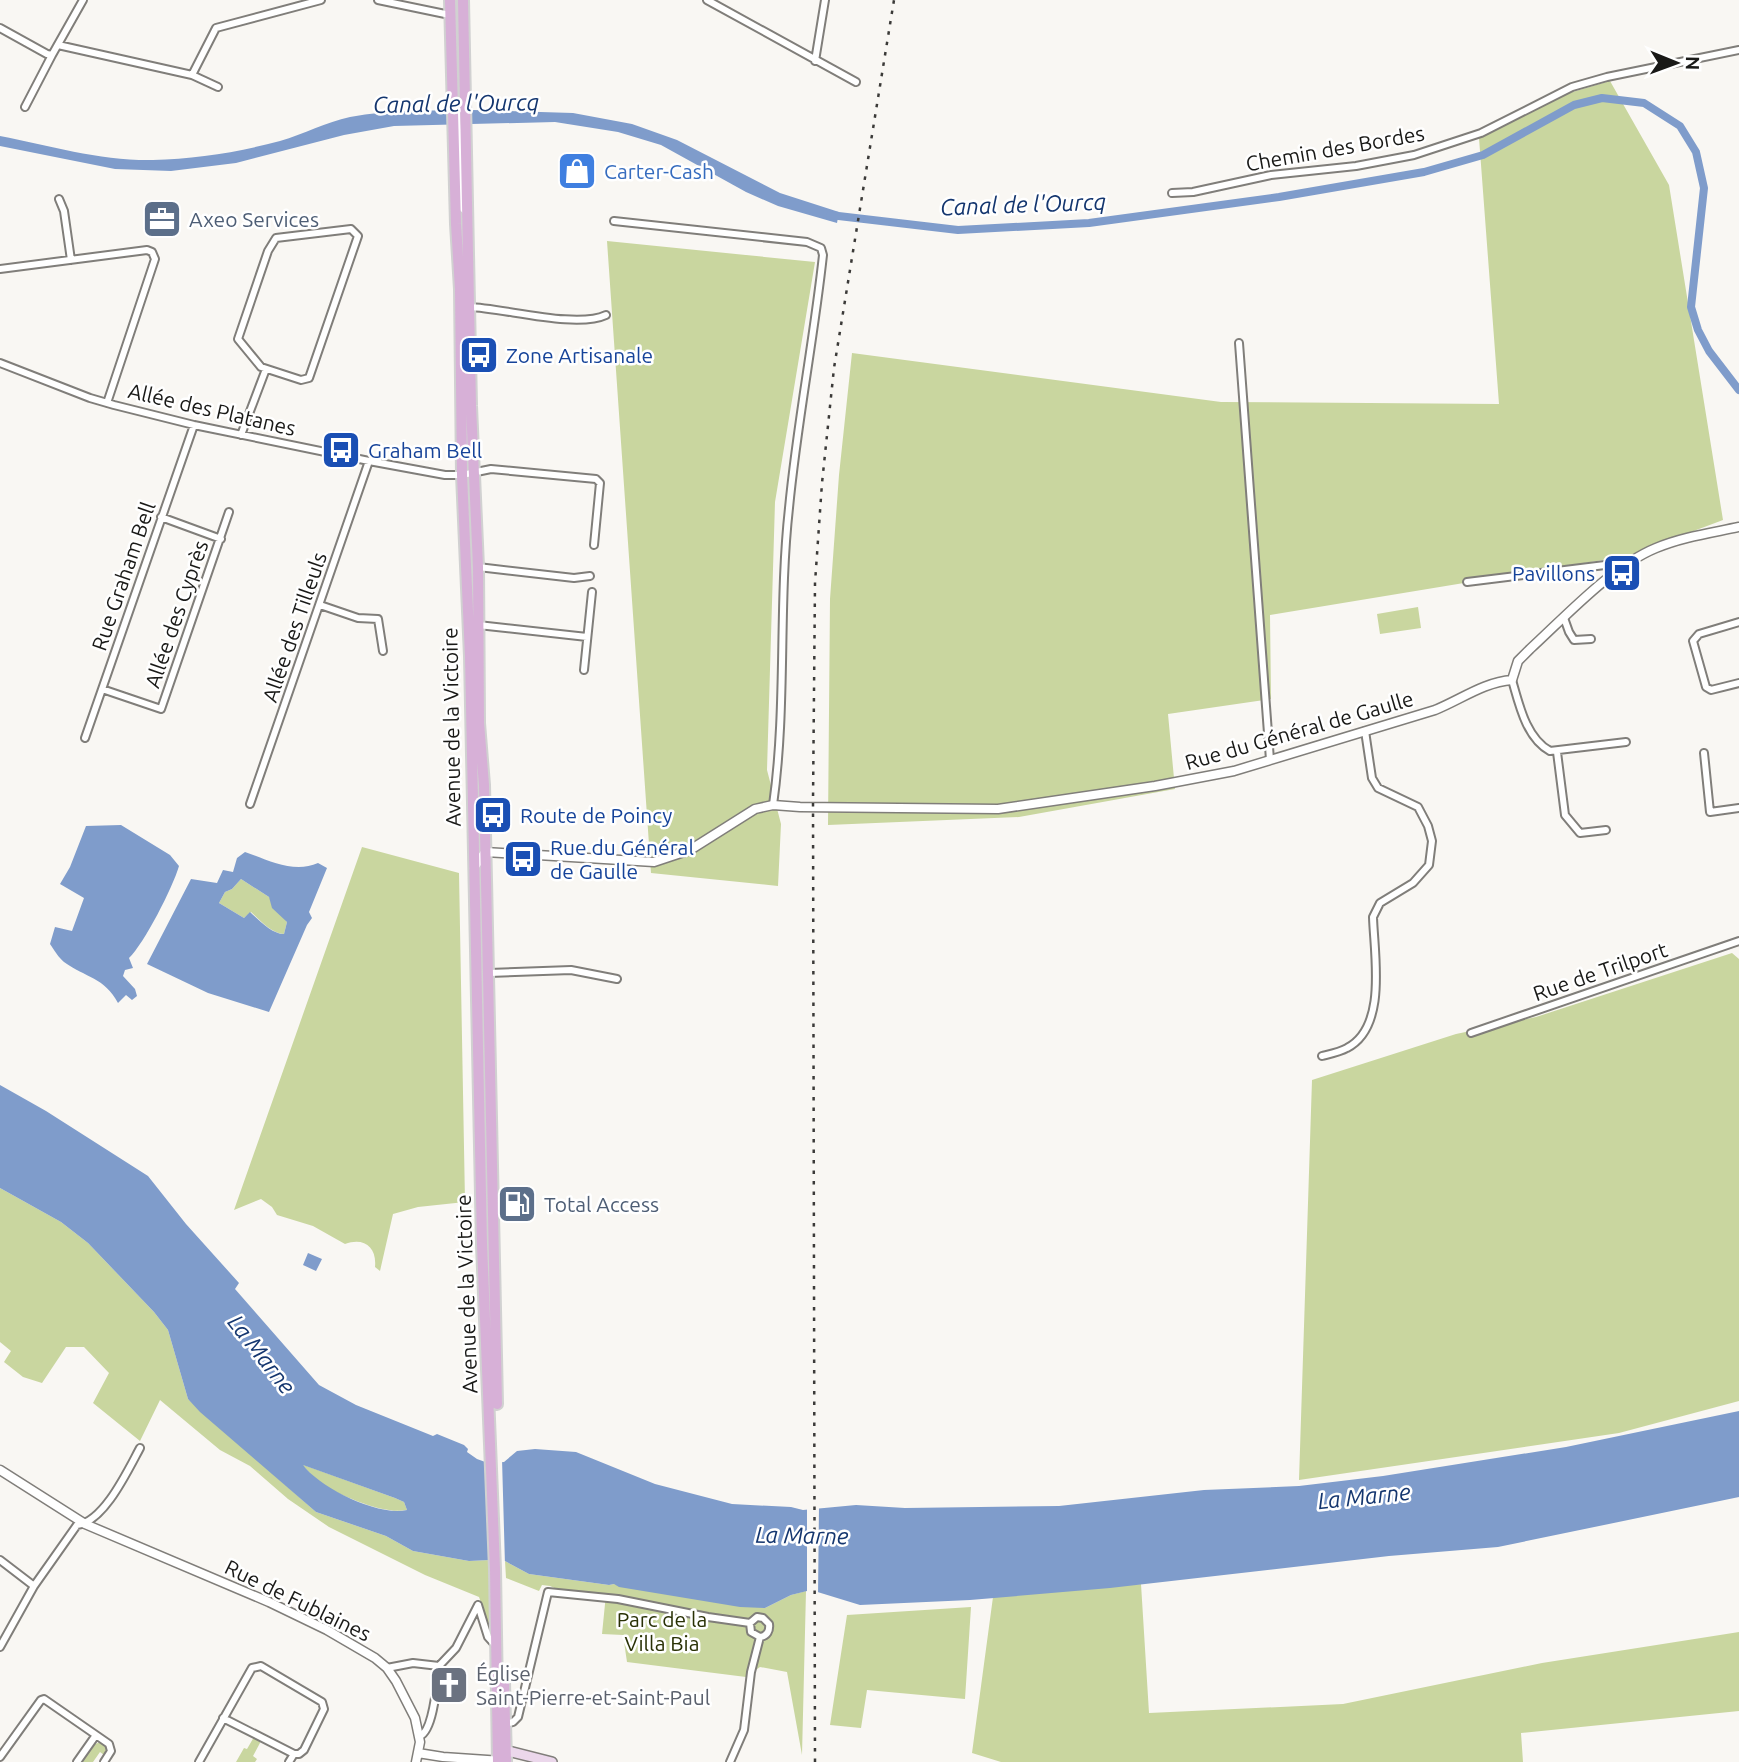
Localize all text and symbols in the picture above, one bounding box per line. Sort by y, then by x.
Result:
north arrow [1641,28,1711,98]
text: N [1682,56,1704,71]
water label: Canal de l'Ourcq [373,89,539,117]
street label: Chemin des Bordes [1244,120,1426,176]
shop icon: Carter-Cash [556,150,598,192]
place label: Carter-Cash [604,159,714,183]
water label: Canal de l'Ourcq [939,189,1107,219]
office icon: Axeo Services [141,198,183,240]
place label: Axeo Services [189,207,319,231]
bus stop icon: Zone Artisanale [458,334,500,376]
place label: Zone Artisanale [506,343,653,367]
street label: Allée des Platanes [126,378,298,440]
bus stop icon: Graham Bell [320,429,362,471]
place label: Graham Bell [368,438,482,462]
street label: Rue Graham Bell [86,498,160,654]
street label: Allée des Cyprès [140,537,212,691]
street label: Allée des Tilleuls [257,549,331,705]
bus stop icon: Pavillons [1601,552,1643,594]
place label: Pavillons [1512,561,1595,585]
street label: Avenue de la Victoire [437,627,465,827]
street label: Rue du Général de Gaulle [1182,686,1416,774]
bus stop icon: Route de Poincy [472,794,514,836]
place label: Route de Poincy [520,803,672,827]
place label: Rue du Général de Gaulle [550,835,694,883]
bus stop icon: Rue du Général de Gaulle [502,838,544,880]
street label: Rue de Trilport [1530,937,1670,1005]
fuel station icon: Total Access [496,1183,538,1225]
place label: Total Access [544,1192,659,1216]
street label: Avenue de la Victoire [451,1194,481,1394]
water label: La Marne [223,1310,301,1399]
water label: La Marne [1316,1479,1412,1513]
water label: La Marne [755,1522,849,1548]
street label: Rue de Fublaines [221,1554,375,1646]
park label: Parc de la Villa Bia [617,1607,707,1655]
place label: Église Saint-Pierre-et-Saint-Paul [476,1661,710,1709]
church icon: Église Saint-Pierre-et-Saint-Paul [428,1664,470,1706]

